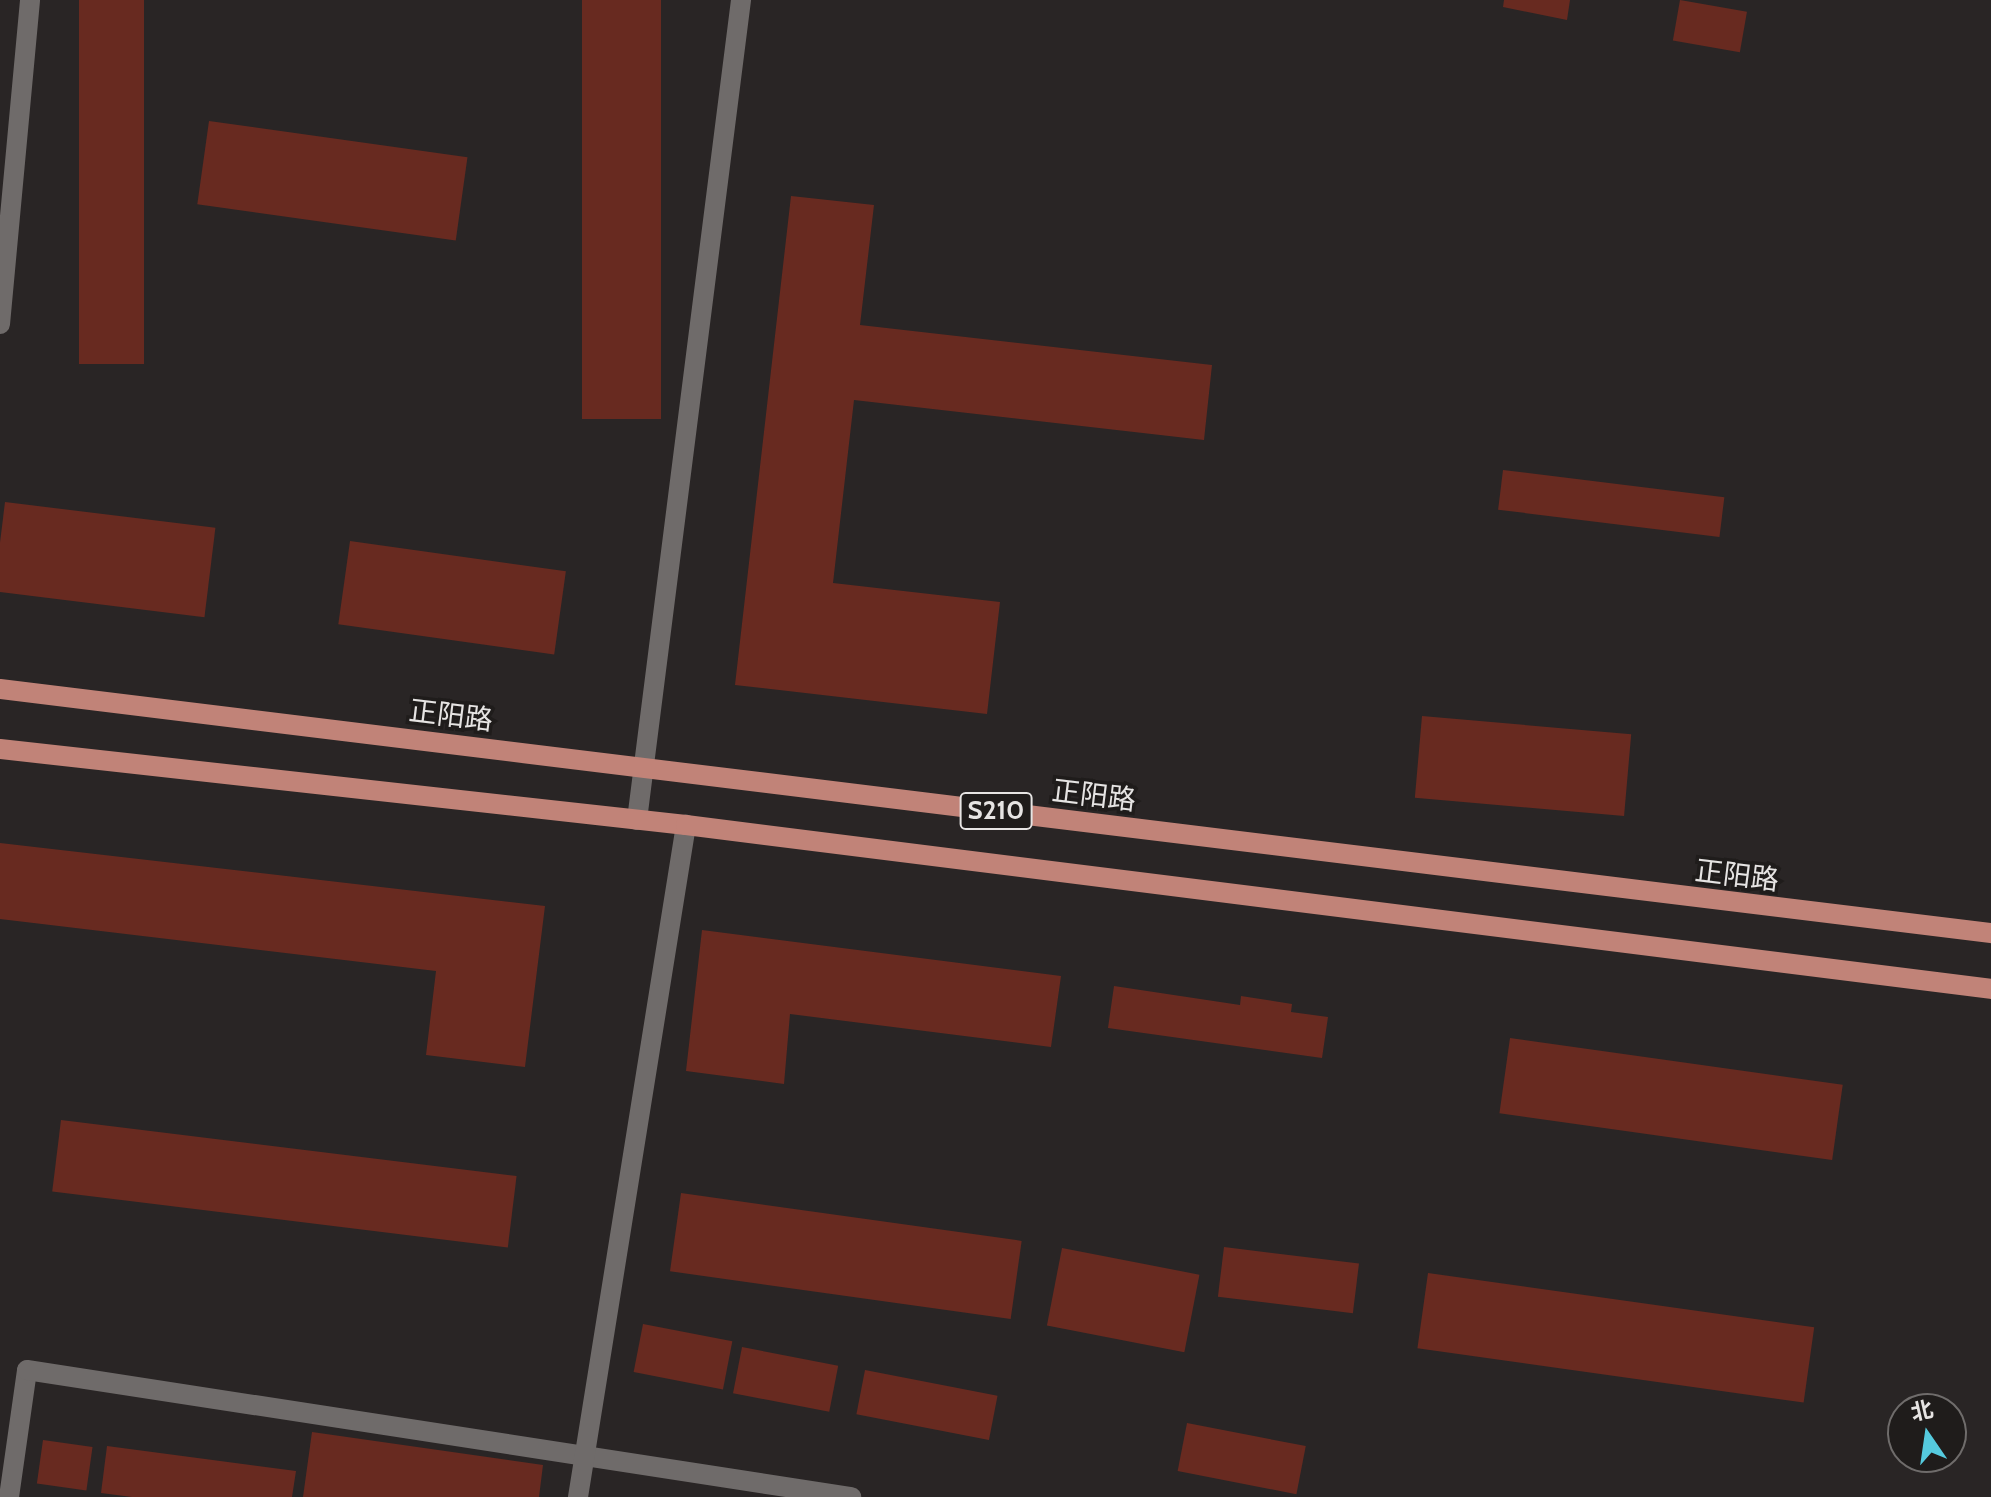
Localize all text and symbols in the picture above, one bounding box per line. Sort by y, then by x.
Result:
street label: 正阳路 [407,693,495,737]
street label: 正阳路 [1050,773,1138,817]
road number: S210 [958,789,1034,833]
street label: 正阳路 [1693,853,1781,897]
north arrow [1887,1393,1967,1473]
text: 北 [1908,1395,1936,1427]

